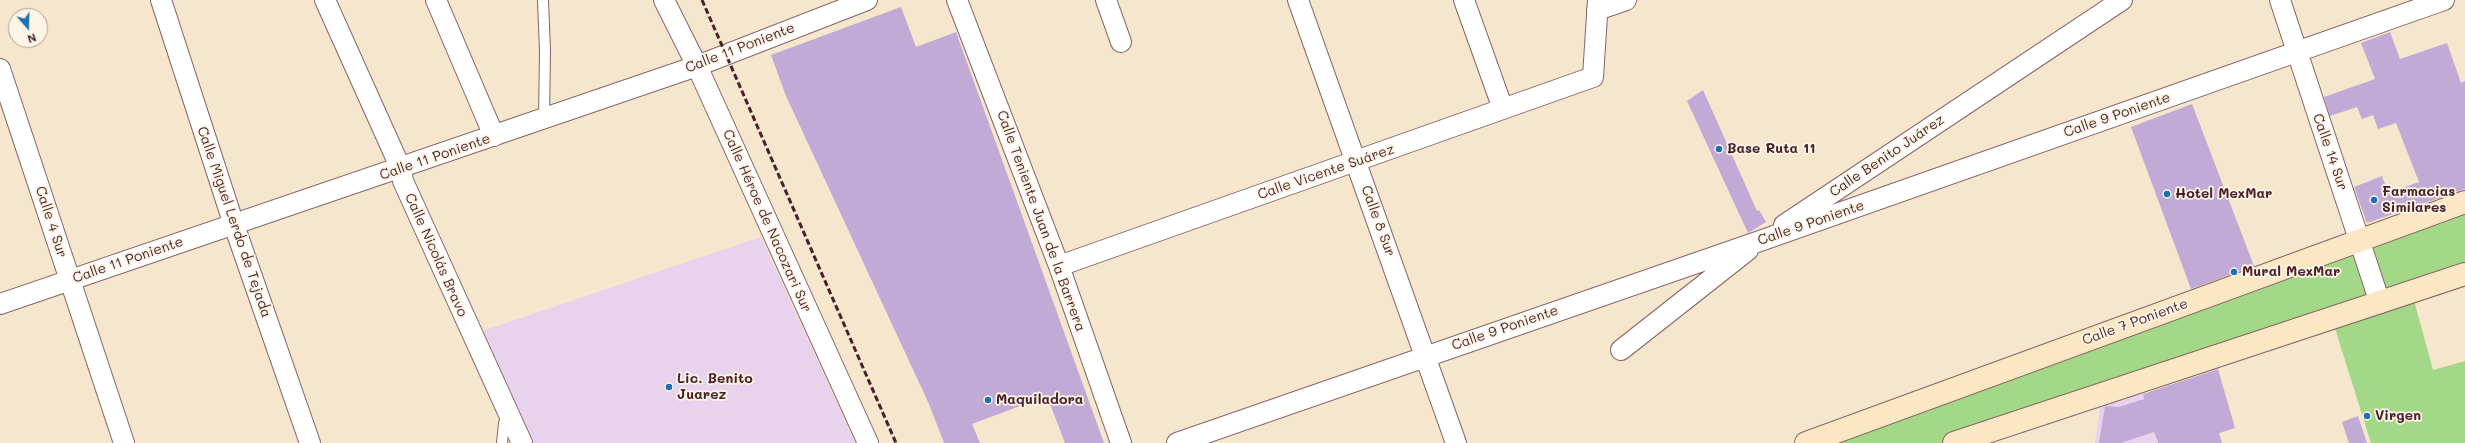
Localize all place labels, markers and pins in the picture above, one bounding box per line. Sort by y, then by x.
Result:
place label: Base Ruta 11 [1727,141,1815,157]
marker: Base Ruta 11 [1714,144,1724,154]
place label: Farmacias Similares [2382,184,2455,216]
place label: Hotel MexMar [2175,186,2272,202]
marker: Hotel MexMar [2162,189,2172,199]
marker: Farmacias Similares [2369,195,2379,205]
place label: Mural MexMar [2242,264,2340,280]
marker: Mural MexMar [2229,267,2239,277]
place label: Lic. Benito Juarez [677,371,753,404]
marker: Lic. Benito Juarez [664,382,674,392]
place label: Maquiladora [996,392,1083,408]
marker: Maquiladora [983,395,993,405]
place label: Virgen [2375,408,2421,424]
marker: Virgen [2362,411,2372,421]

